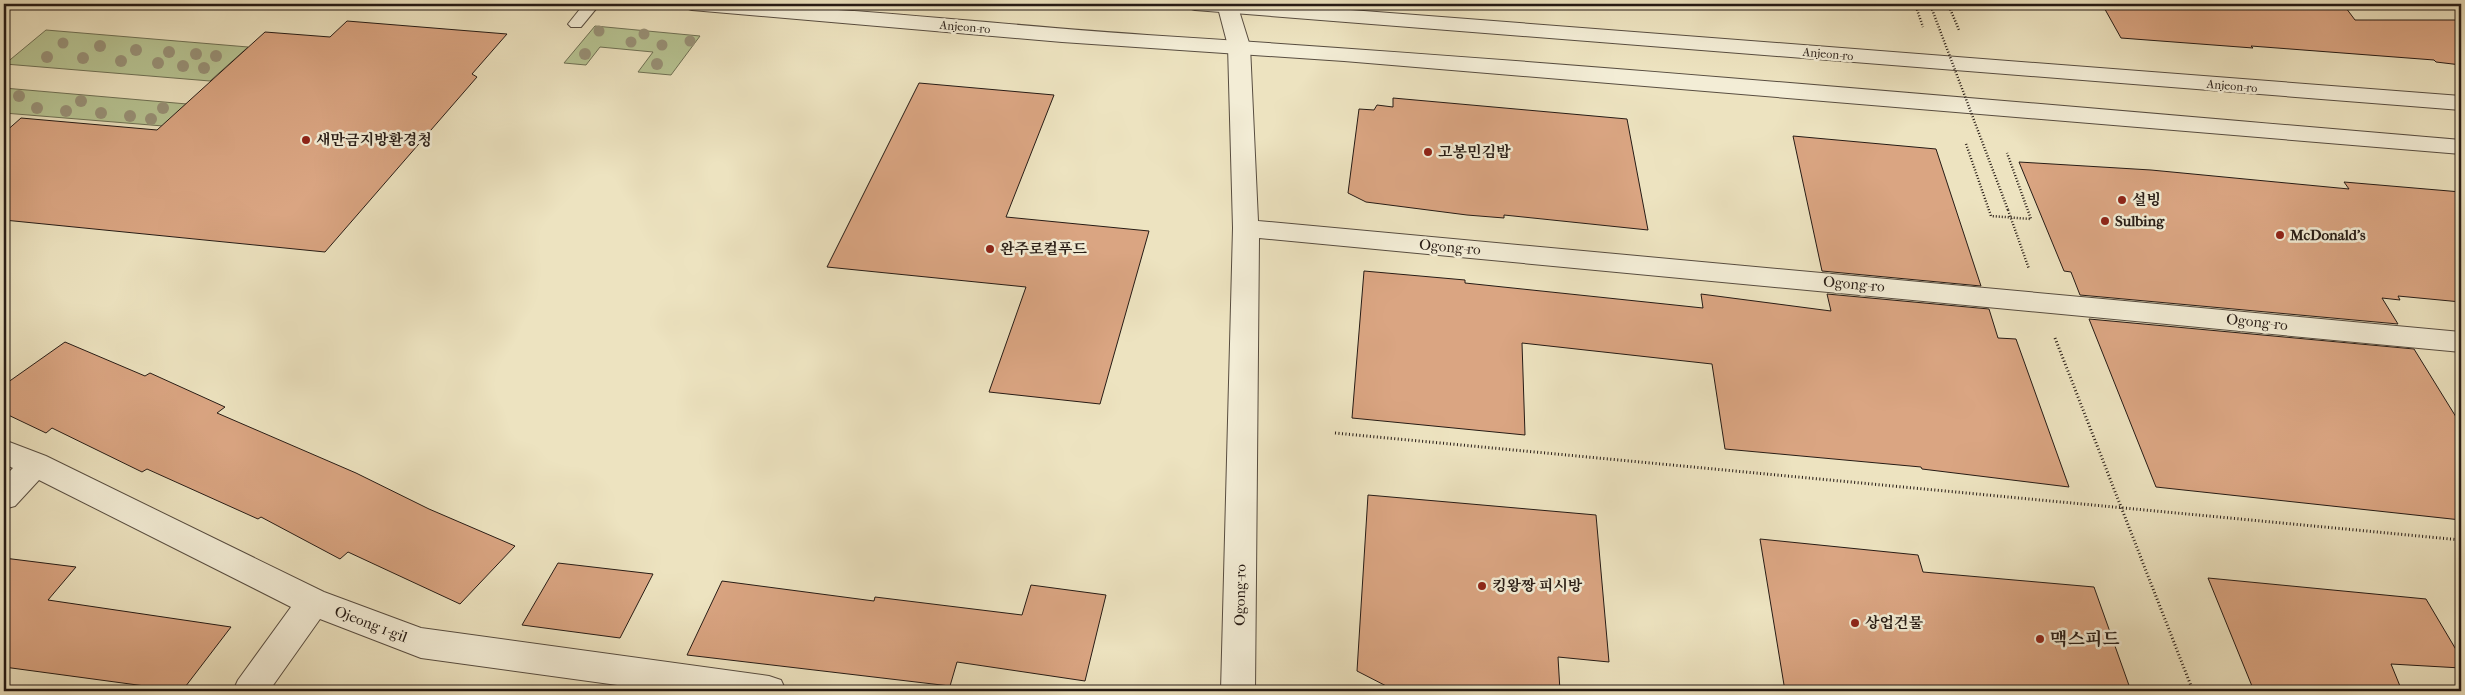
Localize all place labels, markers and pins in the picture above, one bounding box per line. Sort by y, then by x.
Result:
place label: 새만금지방환경청 [316,131,432,149]
marker: 새만금지방환경청 [300,134,312,146]
place label: 고봉민김밥 [1438,143,1511,161]
marker: 고봉민김밥 [1422,146,1434,158]
place label: 설빙 [2132,191,2161,209]
marker: 설빙 [2116,194,2128,206]
place label: Sulbing [2115,212,2165,230]
marker: Sulbing [2099,215,2111,227]
place label: McDonald's [2289,226,2366,244]
marker: McDonald's [2274,229,2286,241]
place label: 완주로컬푸드 [1000,240,1087,258]
marker: 완주로컬푸드 [984,243,996,255]
place label: 킹왕짱 피시방 [1492,577,1583,595]
marker: 킹왕짱 피시방 [1476,580,1488,592]
place label: 상업건물 [1865,614,1923,632]
marker: 상업건물 [1849,617,1861,629]
place label: 맥스피드 [2050,629,2120,650]
marker: 맥스피드 [2034,633,2046,645]

